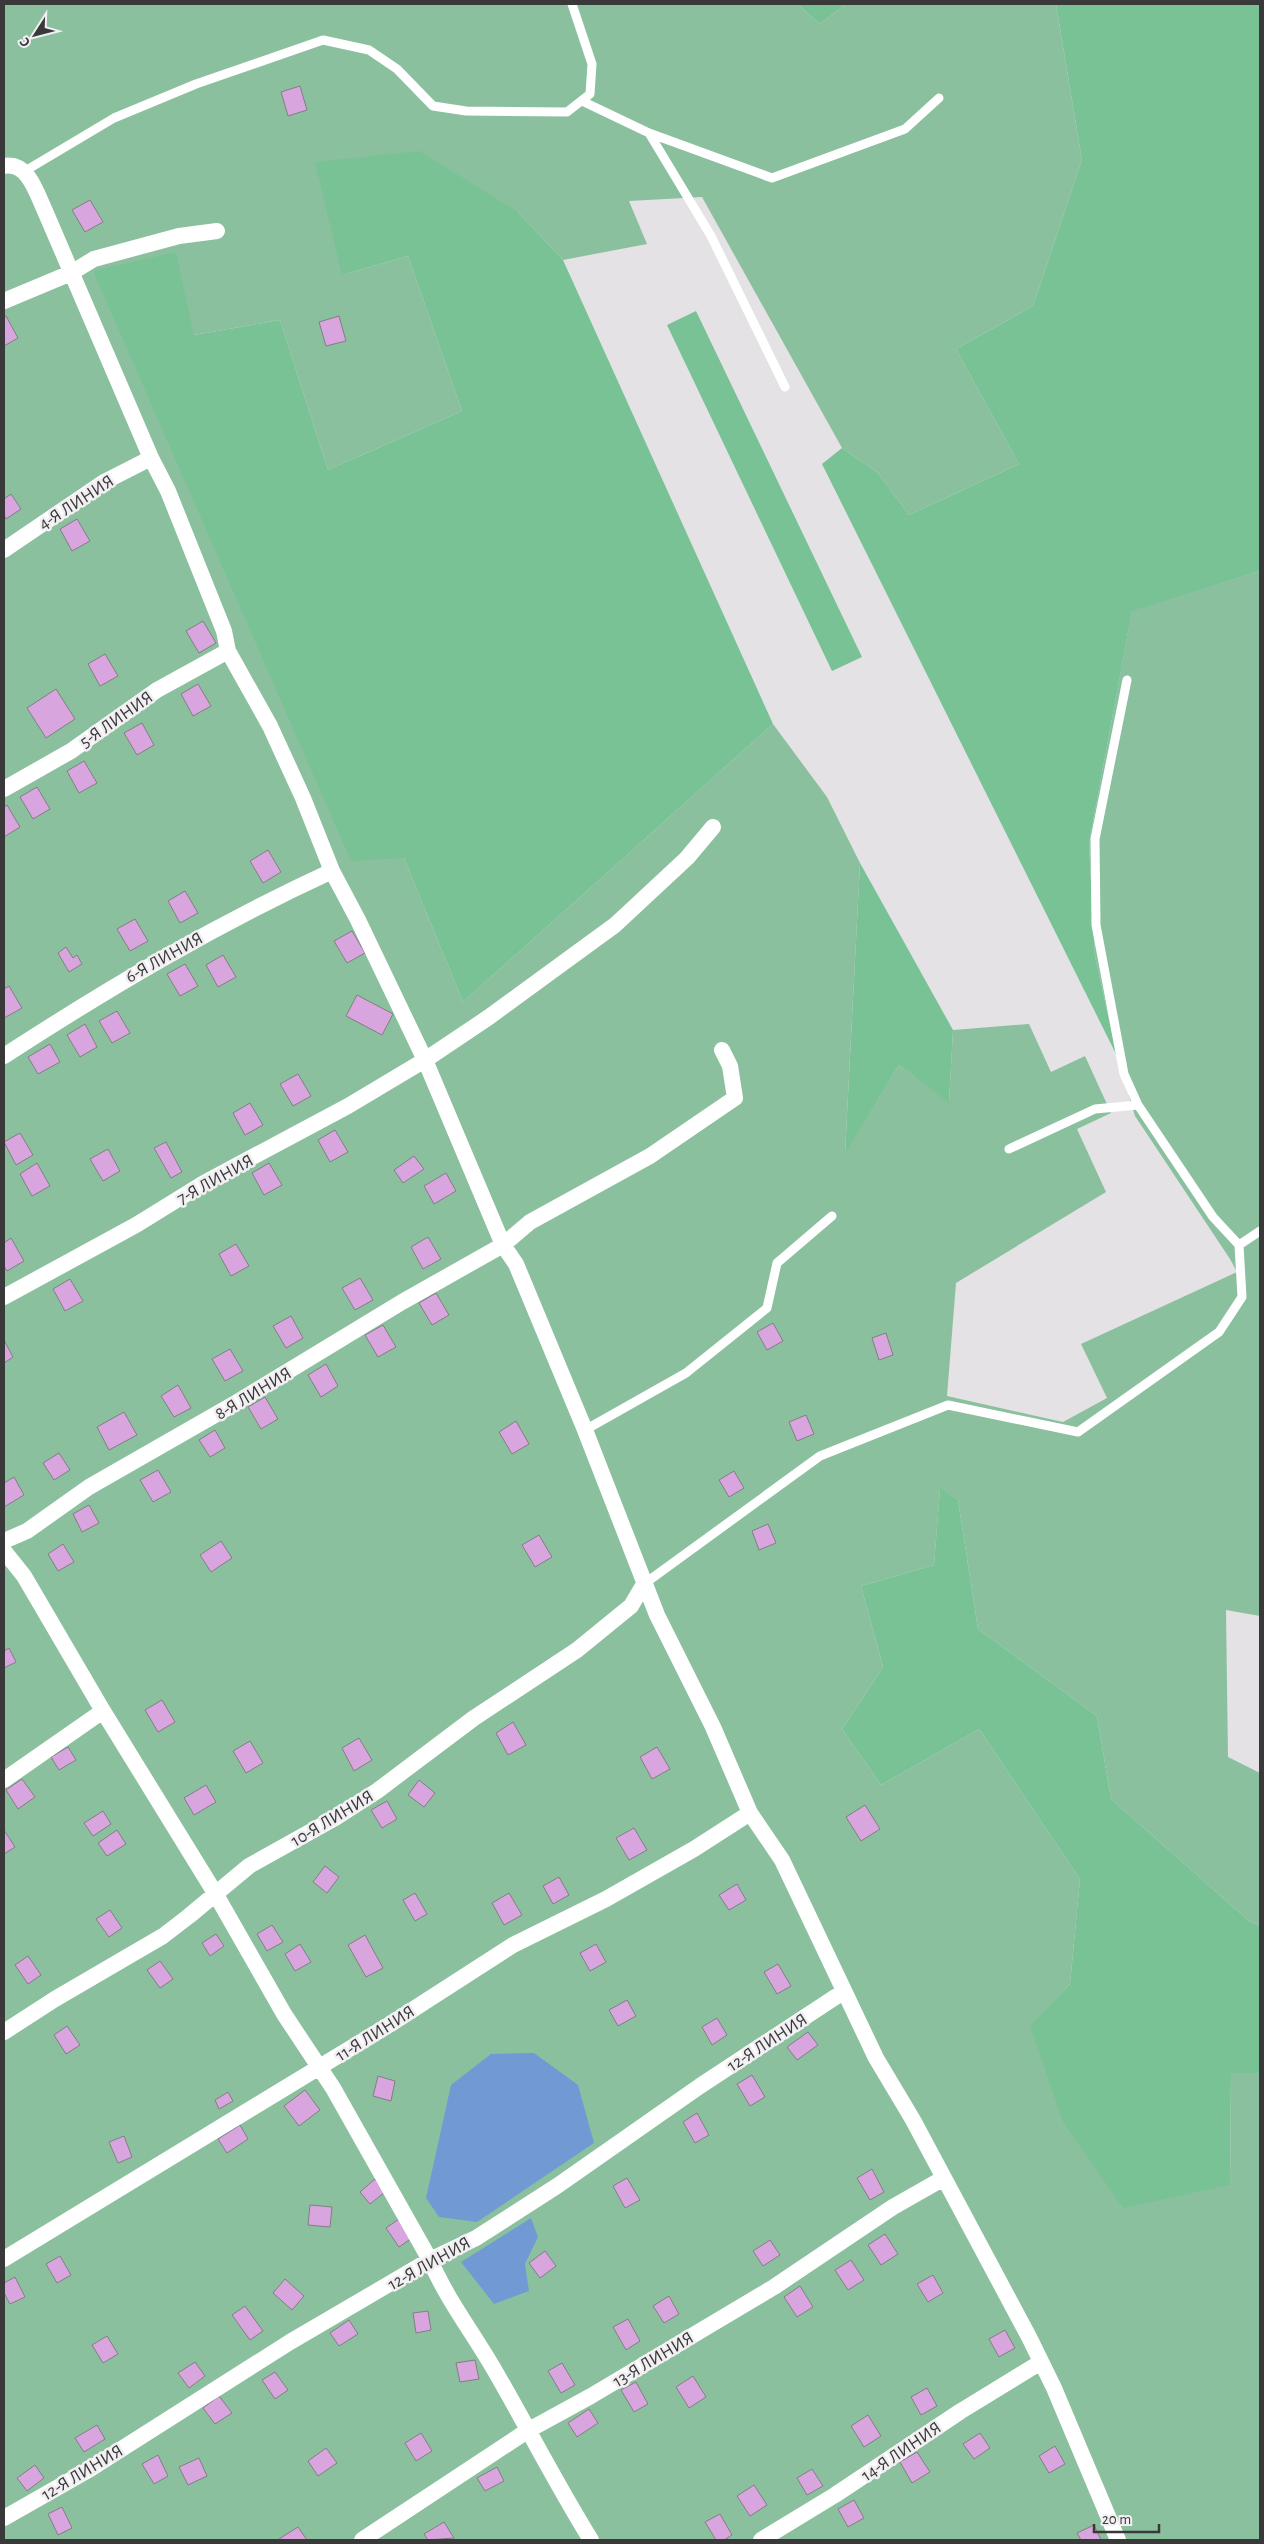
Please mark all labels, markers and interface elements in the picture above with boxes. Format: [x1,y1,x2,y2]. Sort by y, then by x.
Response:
north arrow [10,10,60,60]
text: С [17,35,33,49]
street label: 4-Я ЛИНИЯ [36,472,117,534]
street label: 5-Я ЛИНИЯ [77,688,156,751]
street label: 6-Я ЛИНИЯ [123,929,206,986]
street label: 7-Я ЛИНИЯ [174,1152,257,1208]
street label: 8-Я ЛИНИЯ [212,1364,295,1424]
street label: 10-Я ЛИНИЯ [288,1787,377,1850]
street label: 11-Я ЛИНИЯ [333,2003,418,2065]
street label: 12-Я ЛИНИЯ [724,2010,811,2075]
street label: 12-Я ЛИНИЯ [385,2234,474,2294]
street label: 13-Я ЛИНИЯ [610,2329,697,2391]
street label: 14-Я ЛИНИЯ [858,2419,945,2485]
street label: 12-Я ЛИНИЯ [39,2442,126,2504]
scale bar [1094,2502,1159,2534]
text: 20 m [1102,2512,1131,2527]

